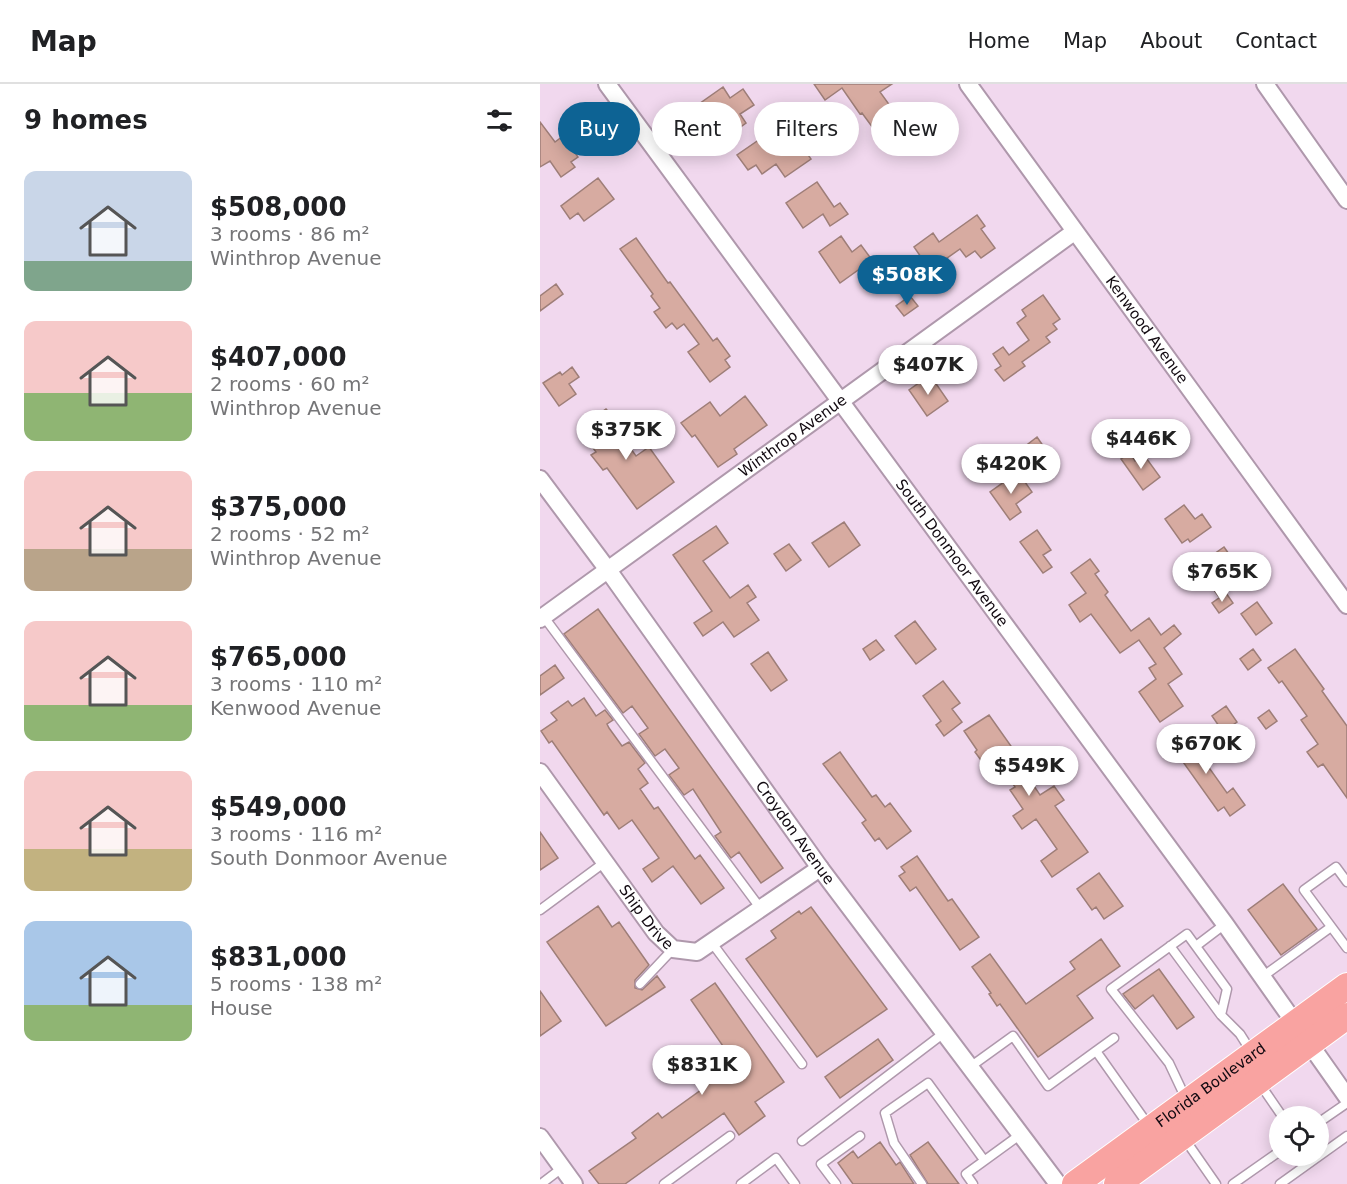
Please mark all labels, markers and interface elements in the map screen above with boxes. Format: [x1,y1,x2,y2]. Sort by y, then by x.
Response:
text: Map [30,25,97,58]
text: Home [968,29,1030,53]
text: Map [1063,29,1107,53]
text: About [1140,29,1202,53]
text: Contact [1235,29,1317,53]
chip: Buy [558,102,640,156]
chip: Rent [652,102,742,156]
chip: Filters [754,102,859,156]
chip: New [871,102,959,156]
icon: filters [483,104,516,137]
text: 9 homes [24,105,148,135]
text: $508,000 [210,192,347,222]
icon: home [72,195,144,267]
text: 3 rooms · 86 m² [210,222,370,246]
text: Winthrop Avenue [210,246,381,270]
pin: $508K [865,255,949,306]
text: $508K [871,262,943,286]
street label: Kenwood Avenue [1102,273,1192,387]
text: $407,000 [210,342,347,372]
icon: home [72,345,144,417]
pin: $407K [886,345,970,396]
text: $407K [892,352,964,376]
text: 2 rooms · 60 m² [210,372,370,396]
street label: Winthrop Avenue [735,391,850,481]
text: Winthrop Avenue [210,396,381,420]
pin: $375K [584,410,668,461]
text: $375K [590,417,662,441]
pin: $446K [1099,419,1183,470]
text: $446K [1105,426,1177,450]
pin: $420K [969,444,1053,495]
text: $420K [975,451,1047,475]
street label: South Donmoor Avenue [892,476,1012,630]
text: $375,000 [210,492,347,522]
icon: home [72,495,144,567]
text: 2 rooms · 52 m² [210,522,370,546]
text: Winthrop Avenue [210,546,381,570]
pin: $765K [1180,552,1264,603]
text: $765K [1186,559,1258,583]
text: $765,000 [210,642,347,672]
icon: home [72,645,144,717]
text: 3 rooms · 110 m² [210,672,382,696]
text: Kenwood Avenue [210,696,381,720]
pin: $670K [1164,724,1248,775]
text: $670K [1170,731,1242,755]
pin: $549K [987,746,1071,797]
text: $549K [993,753,1065,777]
street label: Croydon Avenue [752,777,838,888]
text: $549,000 [210,792,347,822]
icon: home [72,795,144,867]
text: 3 rooms · 116 m² [210,822,382,846]
text: South Donmoor Avenue [210,846,448,870]
street label: Ship Drive [615,881,677,953]
text: $831,000 [210,942,347,972]
icon: home [72,945,144,1017]
text: 5 rooms · 138 m² [210,972,382,996]
text: House [210,996,273,1020]
street label: Florida Boulevard [1152,1039,1269,1131]
pin: $831K [660,1045,744,1096]
text: $831K [666,1052,738,1076]
map controls [1269,1106,1329,1166]
button: locate [1269,1106,1329,1166]

